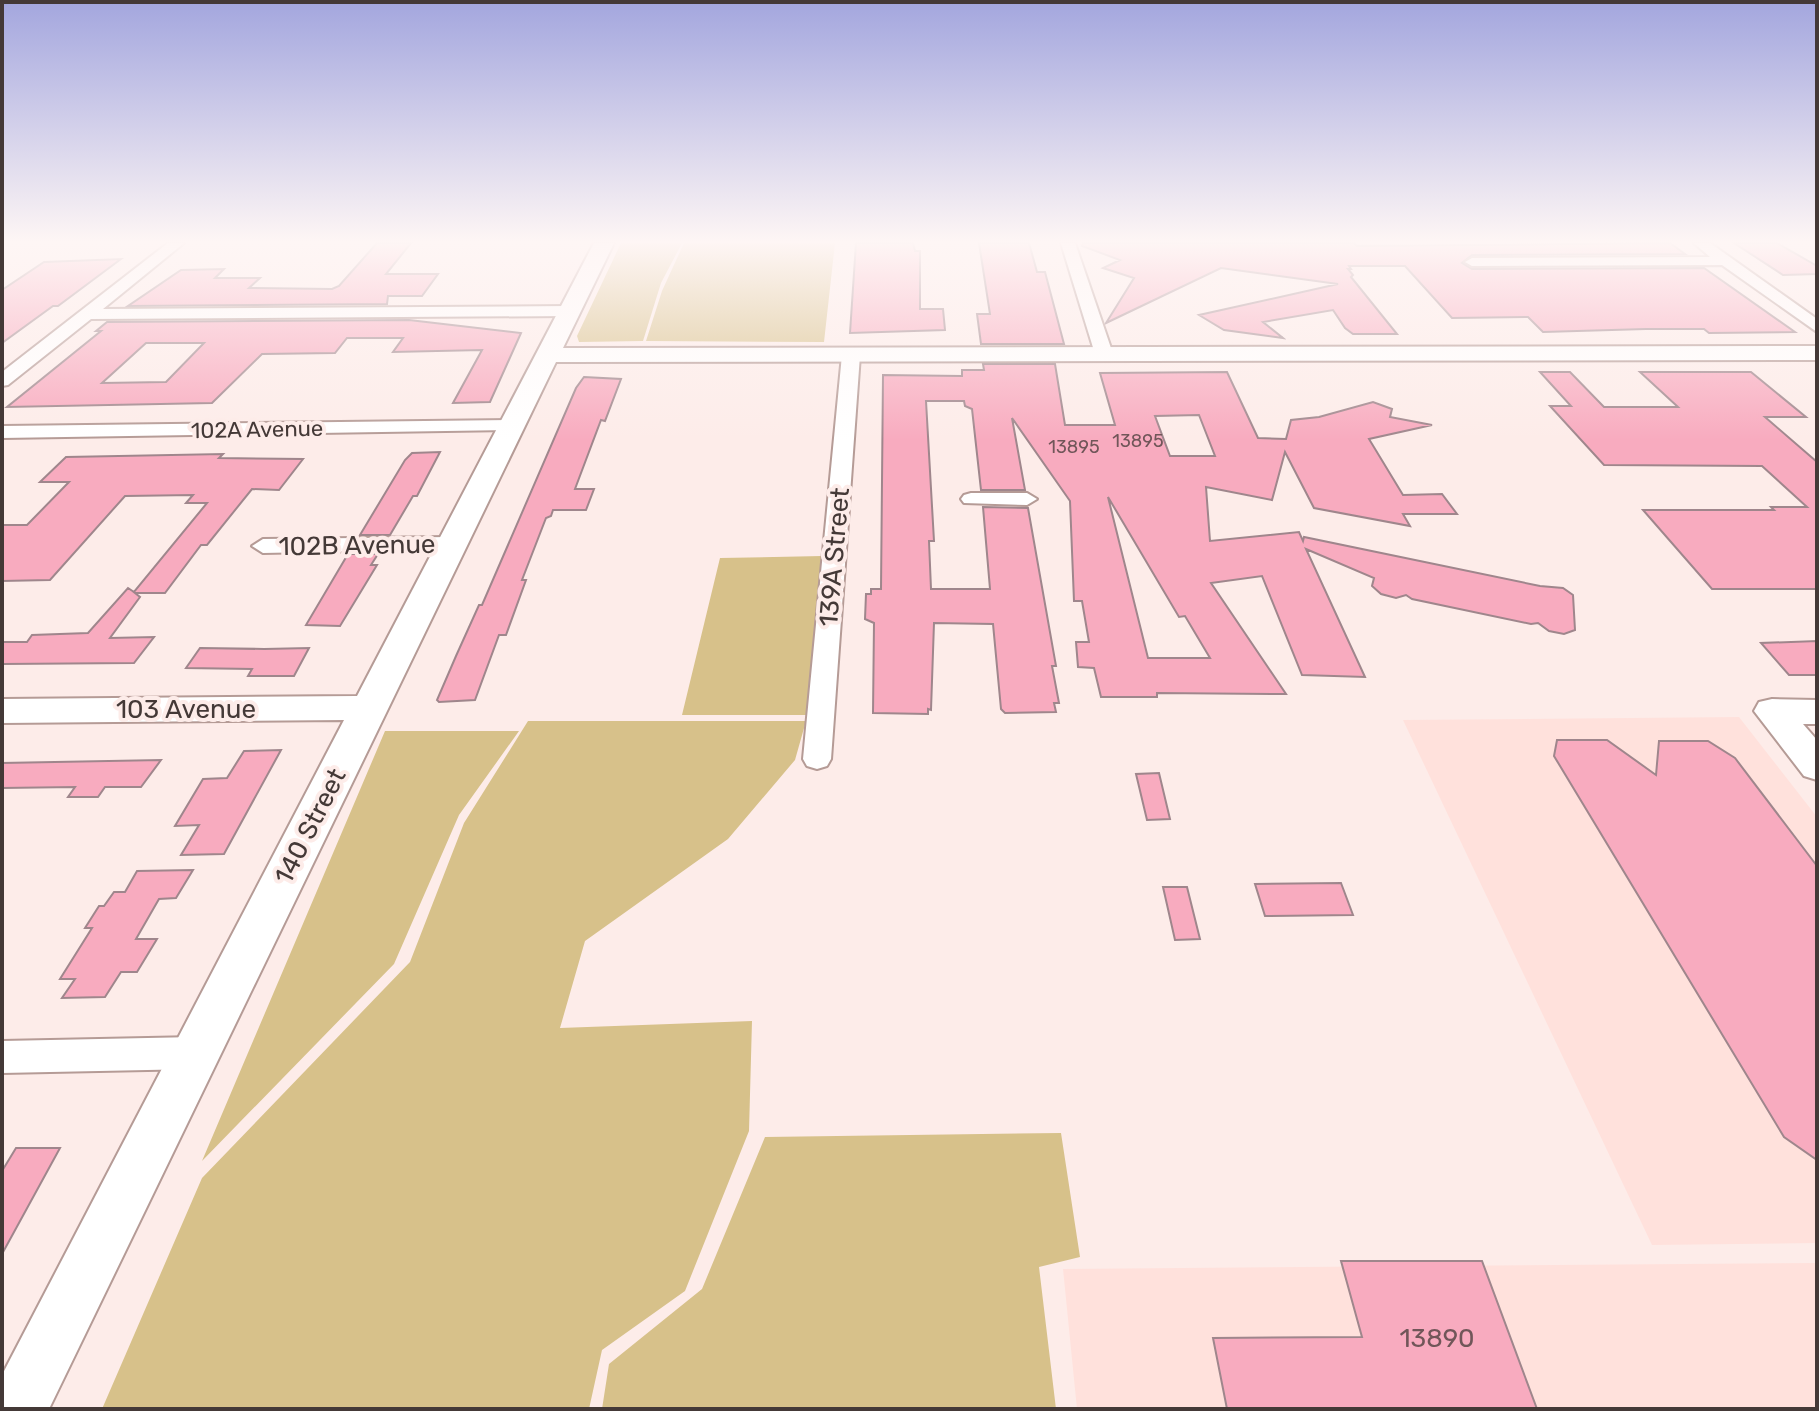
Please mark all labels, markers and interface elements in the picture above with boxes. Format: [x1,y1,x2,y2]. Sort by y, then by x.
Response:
street label: 102A Avenue [191,415,323,444]
house number: 13895 [1112,430,1164,452]
house number: 13895 [1048,436,1100,458]
street label: 139A Street [813,486,856,628]
street label: 102B Avenue [278,529,436,562]
street label: 103 Avenue [116,694,256,725]
street label: 140 Street [268,763,353,889]
house number: 13890 [1399,1323,1475,1354]

